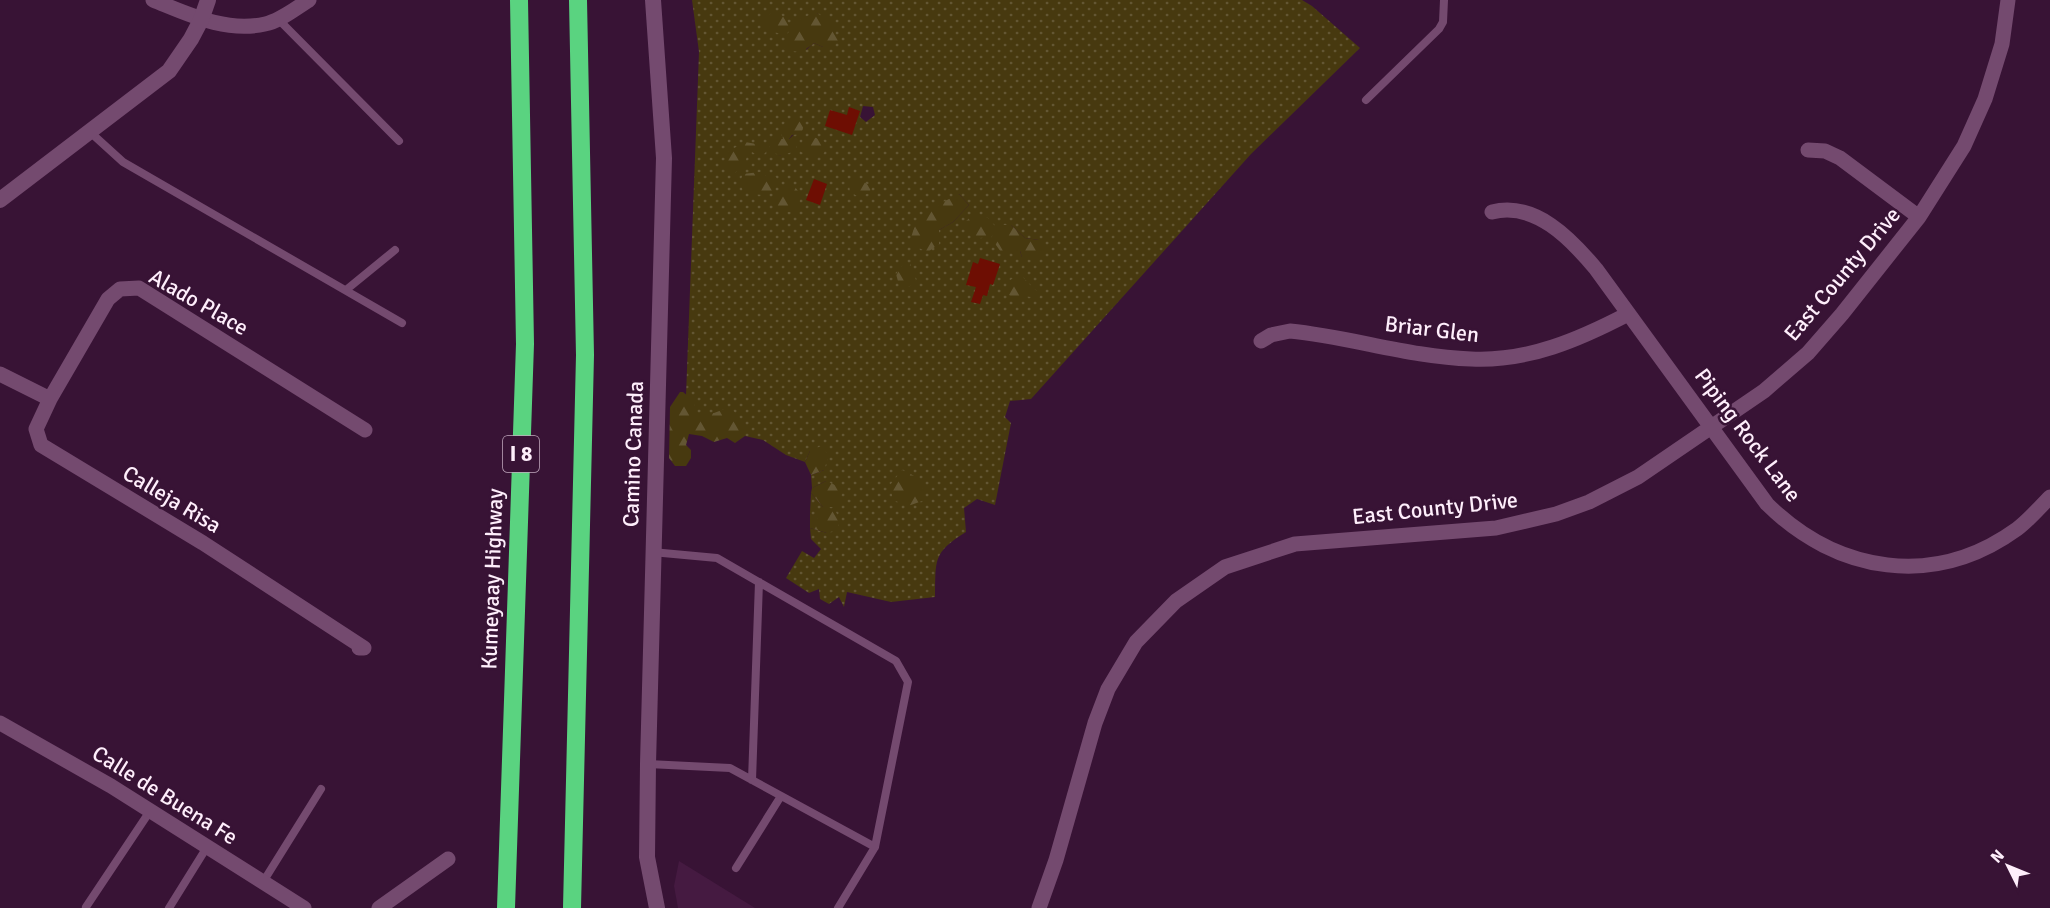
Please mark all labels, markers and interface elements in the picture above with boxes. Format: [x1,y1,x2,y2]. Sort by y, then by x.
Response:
street label: East County Drive [1778,202,1906,346]
street label: Alado Place [145,263,253,341]
street label: Briar Glen [1383,310,1481,348]
street label: Piping Rock Lane [1689,363,1807,507]
street label: Camino Canada [617,380,649,528]
road number: I 8 [503,436,539,472]
street label: Calleja Risa [118,459,226,539]
street label: East County Drive [1351,486,1519,530]
street label: Kumeyaay Highway [475,487,509,670]
street label: Calle de Buena Fe [87,739,243,851]
north arrow [1978,836,2038,896]
text: N [1987,846,2009,867]

